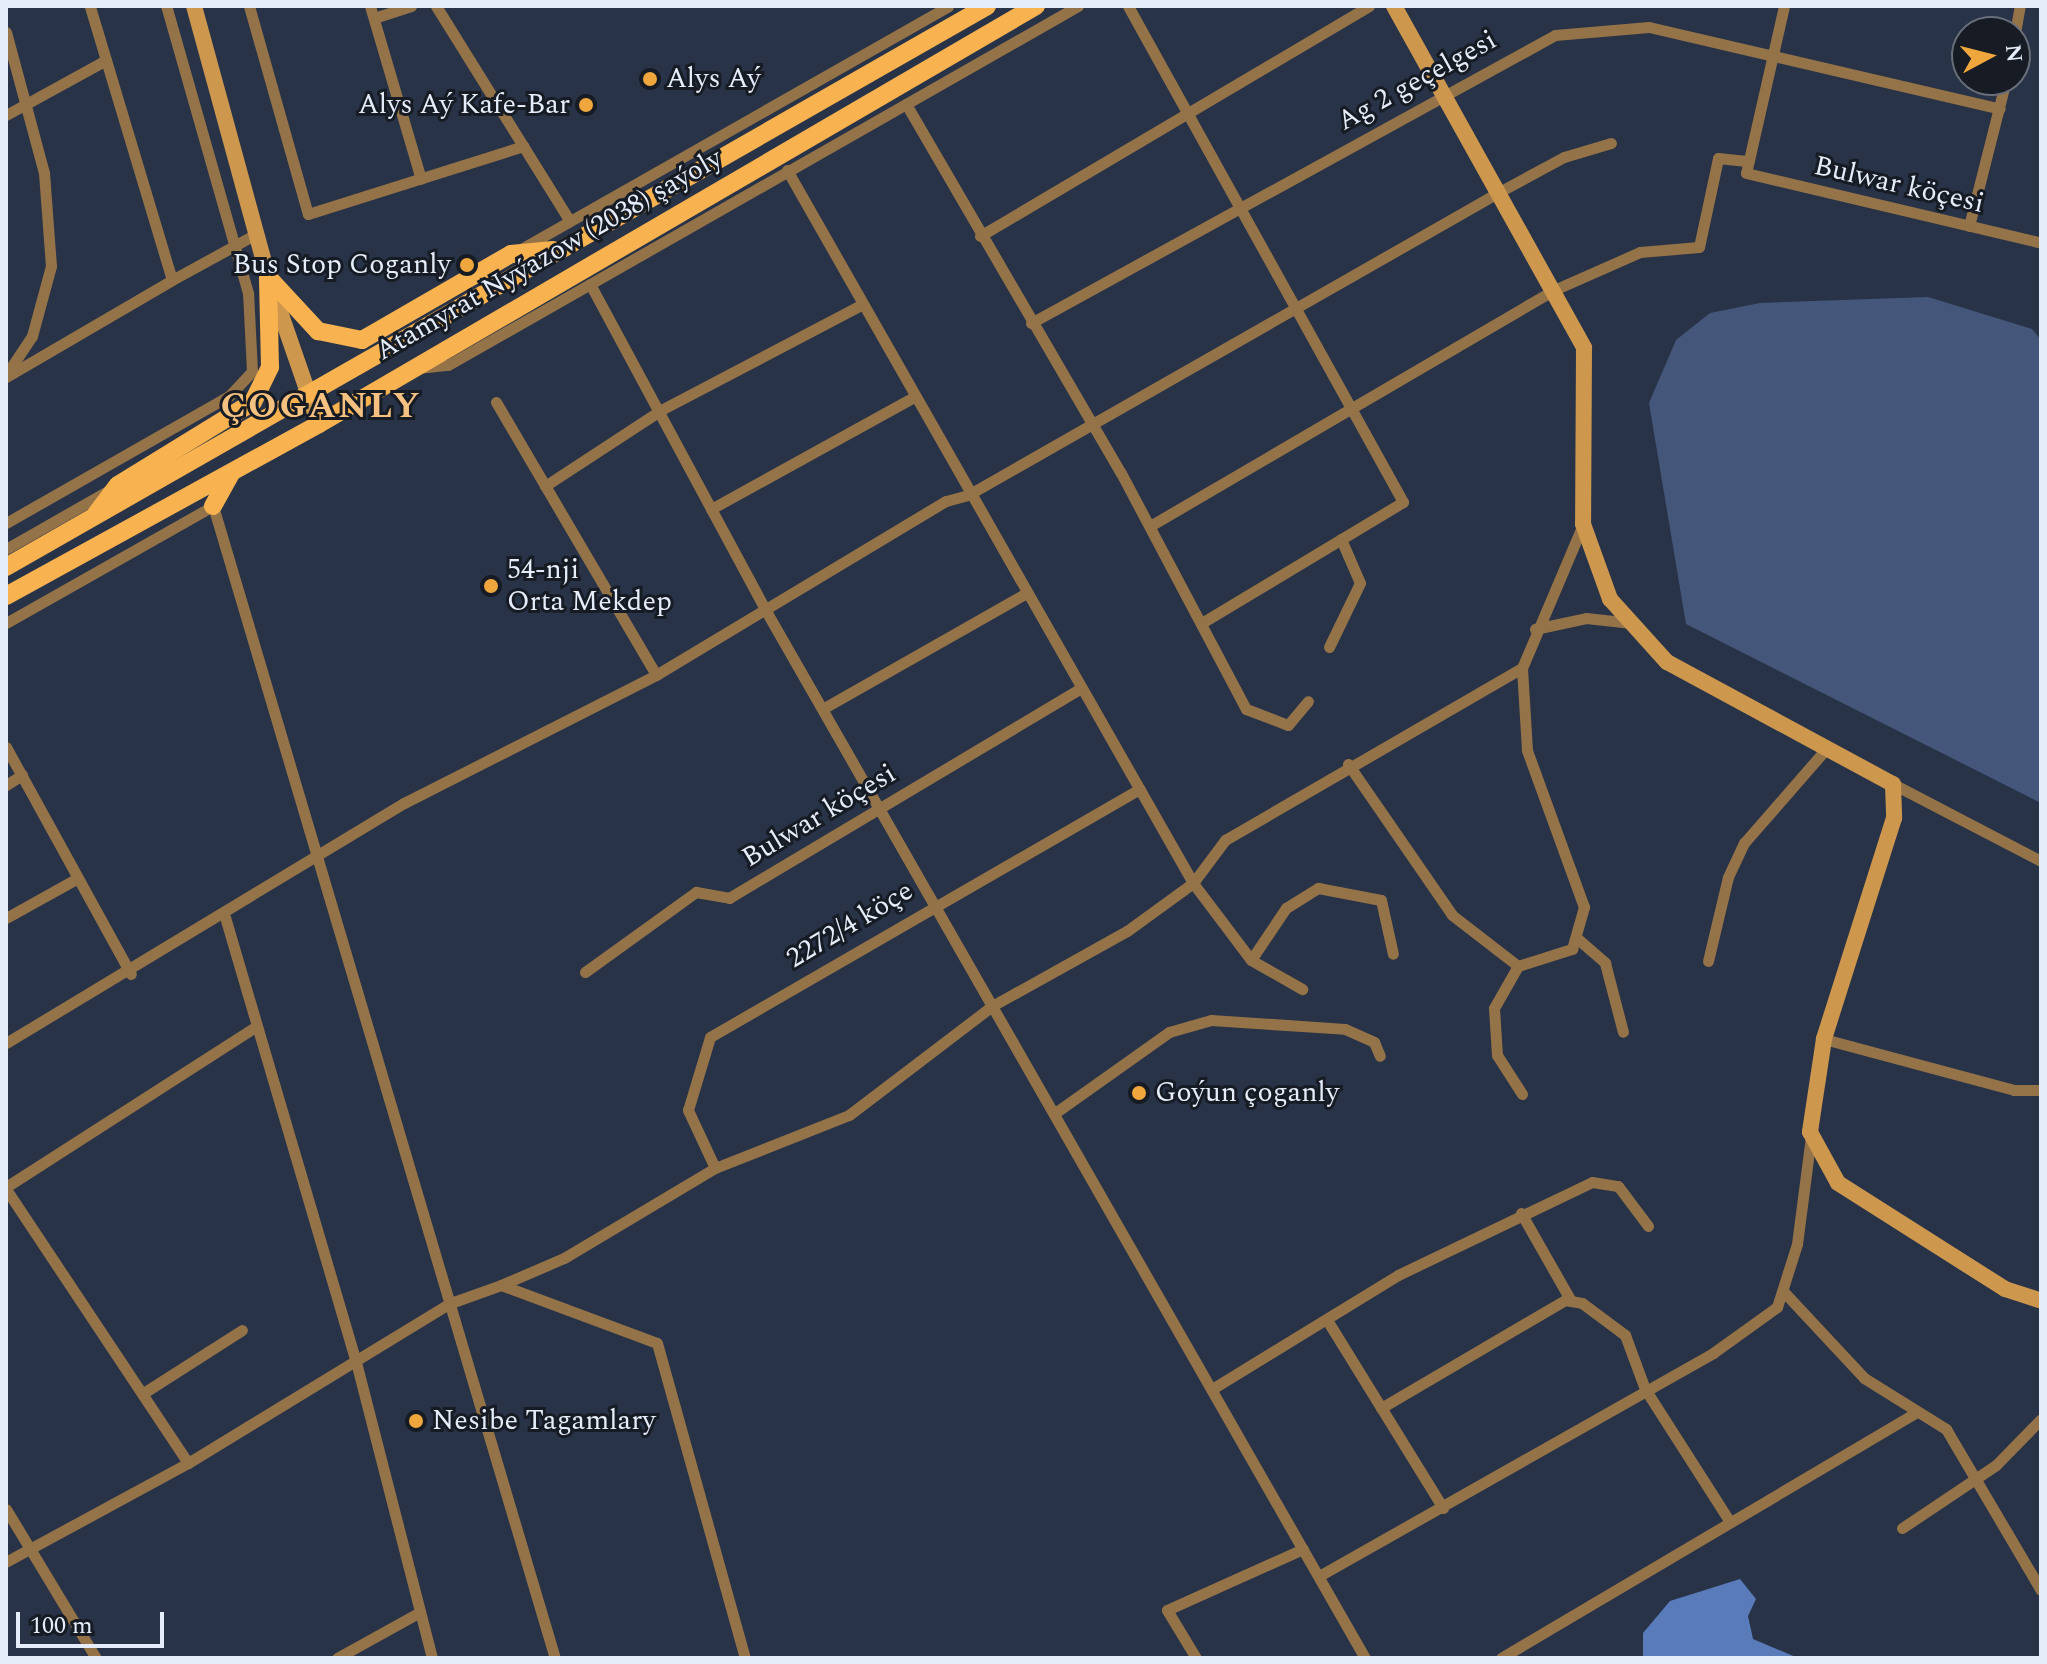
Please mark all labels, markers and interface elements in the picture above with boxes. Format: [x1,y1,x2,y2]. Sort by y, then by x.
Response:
north arrow [1951,16,2031,96]
street label: Ag 2 geçelgesi [1331,23,1503,139]
text: N [1996,42,2031,64]
place label: Alys Aý [666,62,761,96]
marker: Alys Aý [641,70,659,88]
place label: Alys Aý Kafe-Bar [358,88,570,122]
marker: Alys Aý Kafe-Bar [577,96,595,114]
street label: Atamyrat Nyýazow (2038) şaýoly [370,142,728,368]
street label: Bulwar köçesi [1811,149,1987,221]
place label: Bus Stop Coganly [233,248,451,282]
marker: Bus Stop Coganly [458,256,476,274]
district label: ÇOGANLY [220,385,422,429]
place label: 54-nji Orta Mekdep [507,553,672,619]
marker: 54-nji Orta Mekdep [482,577,500,595]
street label: Bulwar köçesi [736,757,902,875]
street label: 2272/4 köçe [781,874,919,976]
place label: Goýun çoganly [1155,1076,1339,1110]
marker: Goýun çoganly [1130,1084,1148,1102]
place label: Nesibe Tagamlary [432,1404,656,1438]
marker: Nesibe Tagamlary [407,1412,425,1430]
scale bar [20,1596,168,1646]
text: 100 m [30,1608,93,1644]

